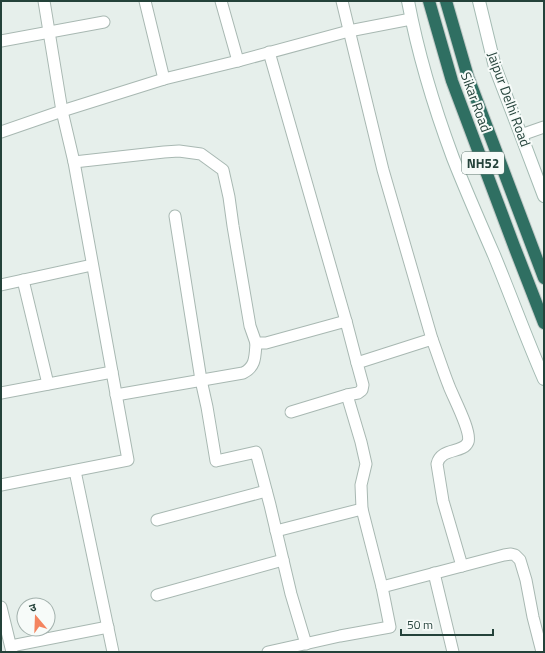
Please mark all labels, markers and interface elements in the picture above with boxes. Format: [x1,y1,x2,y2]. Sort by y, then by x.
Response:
street label: Jaipur Delhi Road [482,48,536,149]
street label: Sikar Road [456,69,497,135]
road number: NH52 [462,152,504,174]
north arrow [16,597,56,637]
text: उ [27,599,39,616]
scale bar [401,611,493,637]
text: 50 m [407,615,433,634]

